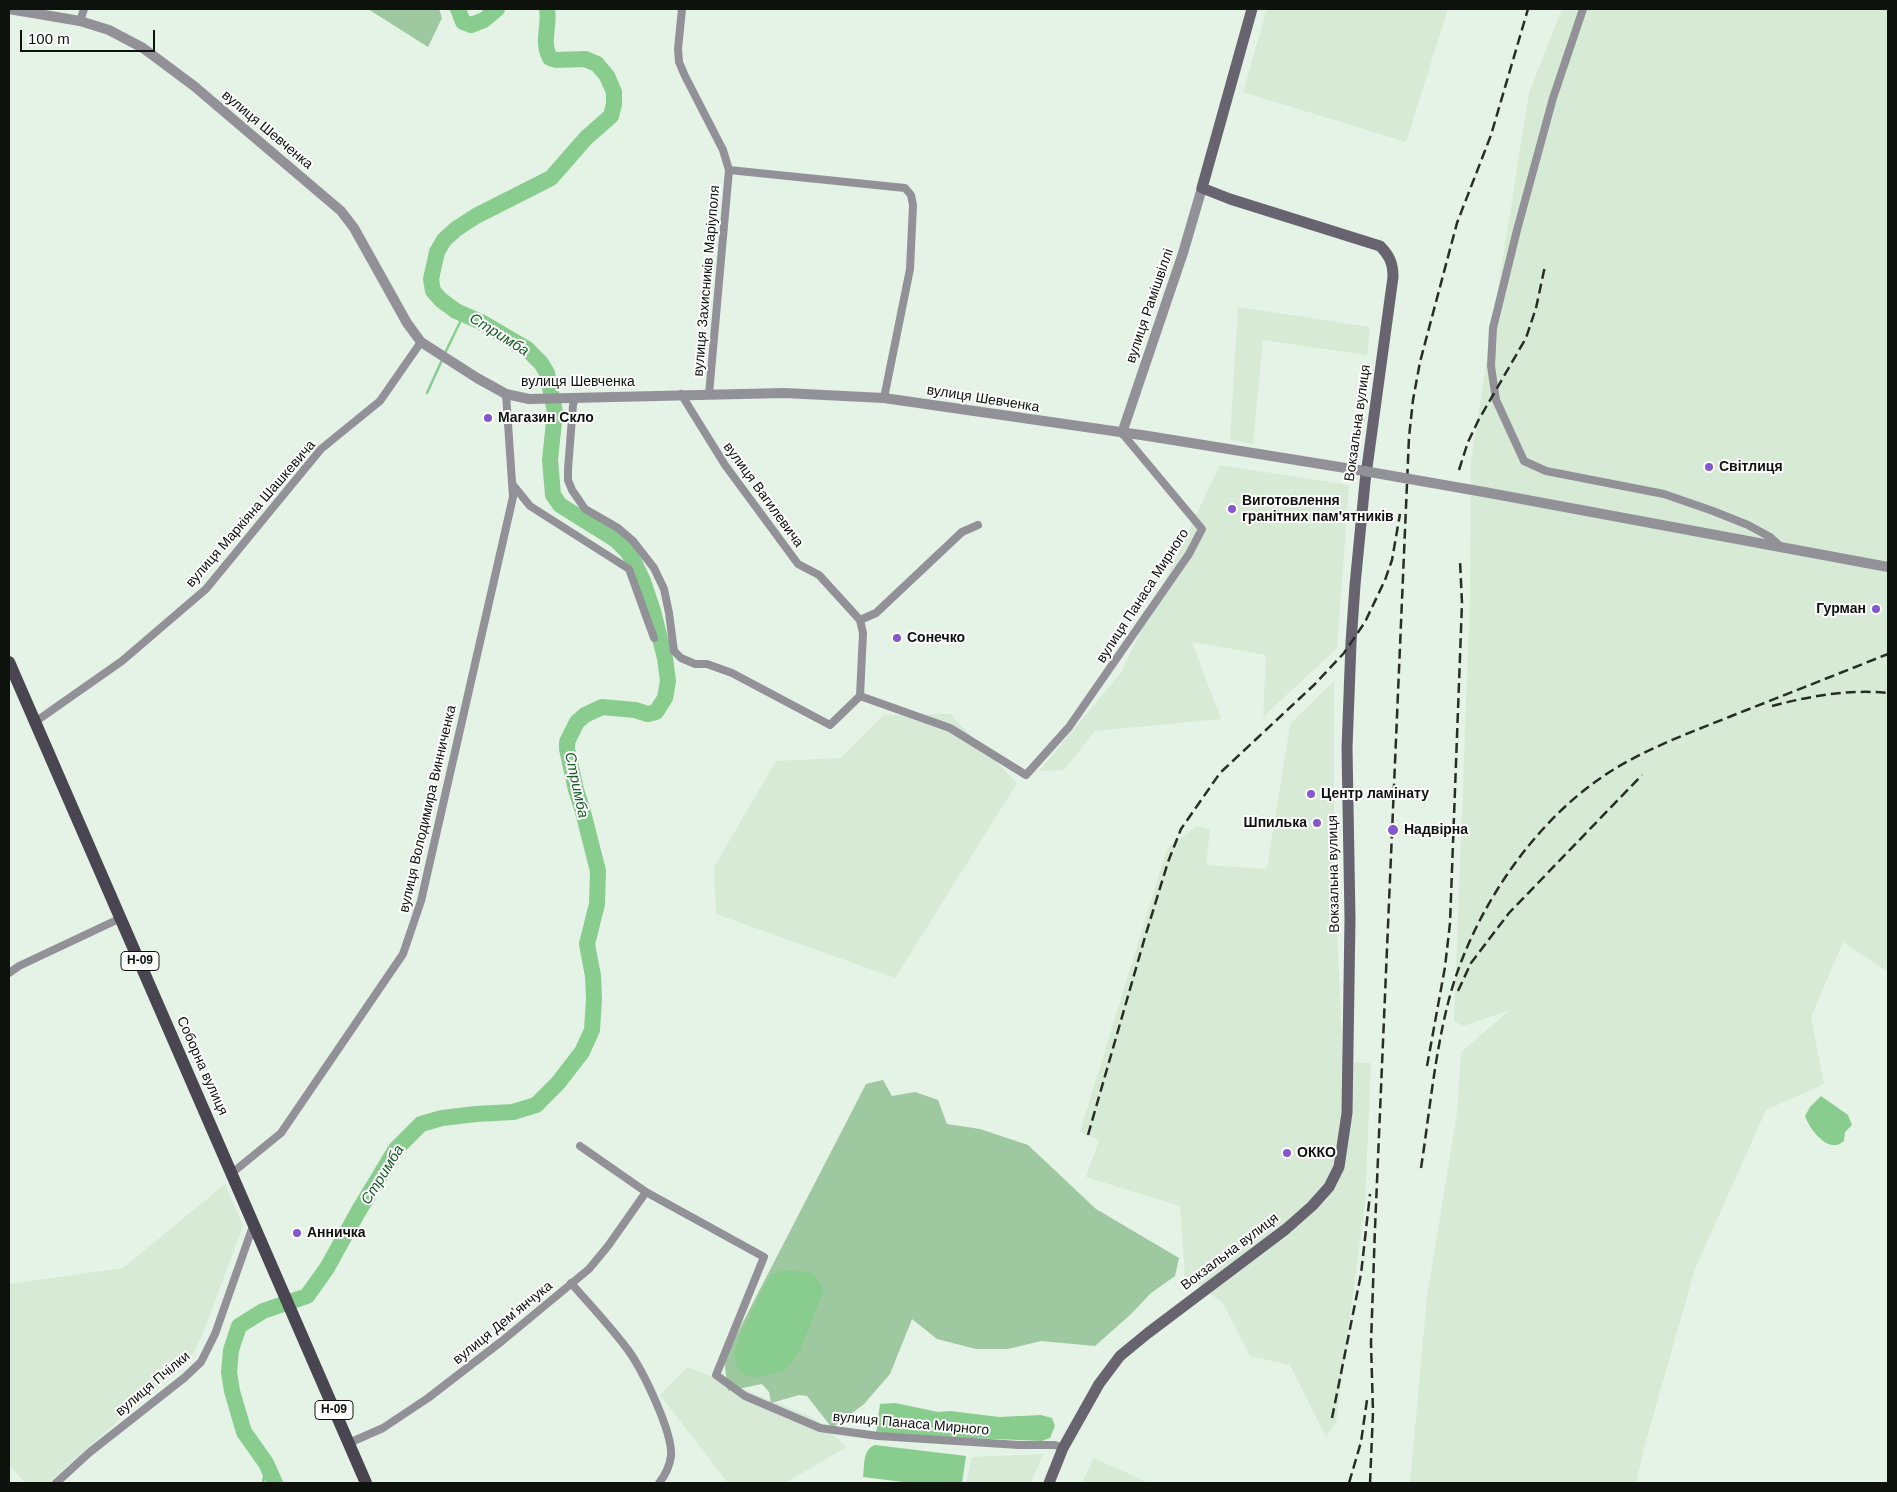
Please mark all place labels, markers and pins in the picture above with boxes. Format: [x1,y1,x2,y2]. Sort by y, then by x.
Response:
place label: Магазин Скло [498,410,594,426]
marker: Магазин Скло [482,412,494,424]
place label: Світлиця [1719,459,1783,475]
marker: Світлиця [1703,461,1715,473]
place label: Виготовлення гранітних пам'ятників [1242,493,1394,526]
marker: Виготовлення гранітних пам'ятників [1226,503,1238,515]
place label: Гурман [1816,601,1866,617]
marker: Гурман [1870,603,1882,615]
place label: Сонечко [907,630,965,646]
marker: Сонечко [891,632,903,644]
place label: Центр ламінату [1321,786,1429,802]
marker: Центр ламінату [1305,788,1317,800]
place label: Шпилька [1244,815,1307,831]
marker: Шпилька [1311,817,1323,829]
place label: Надвірна [1404,822,1468,838]
marker: Надвірна [1386,823,1400,837]
place label: ОККО [1297,1145,1336,1161]
marker: ОККО [1281,1147,1293,1159]
place label: Анничка [307,1225,366,1241]
marker: Анничка [291,1227,303,1239]

